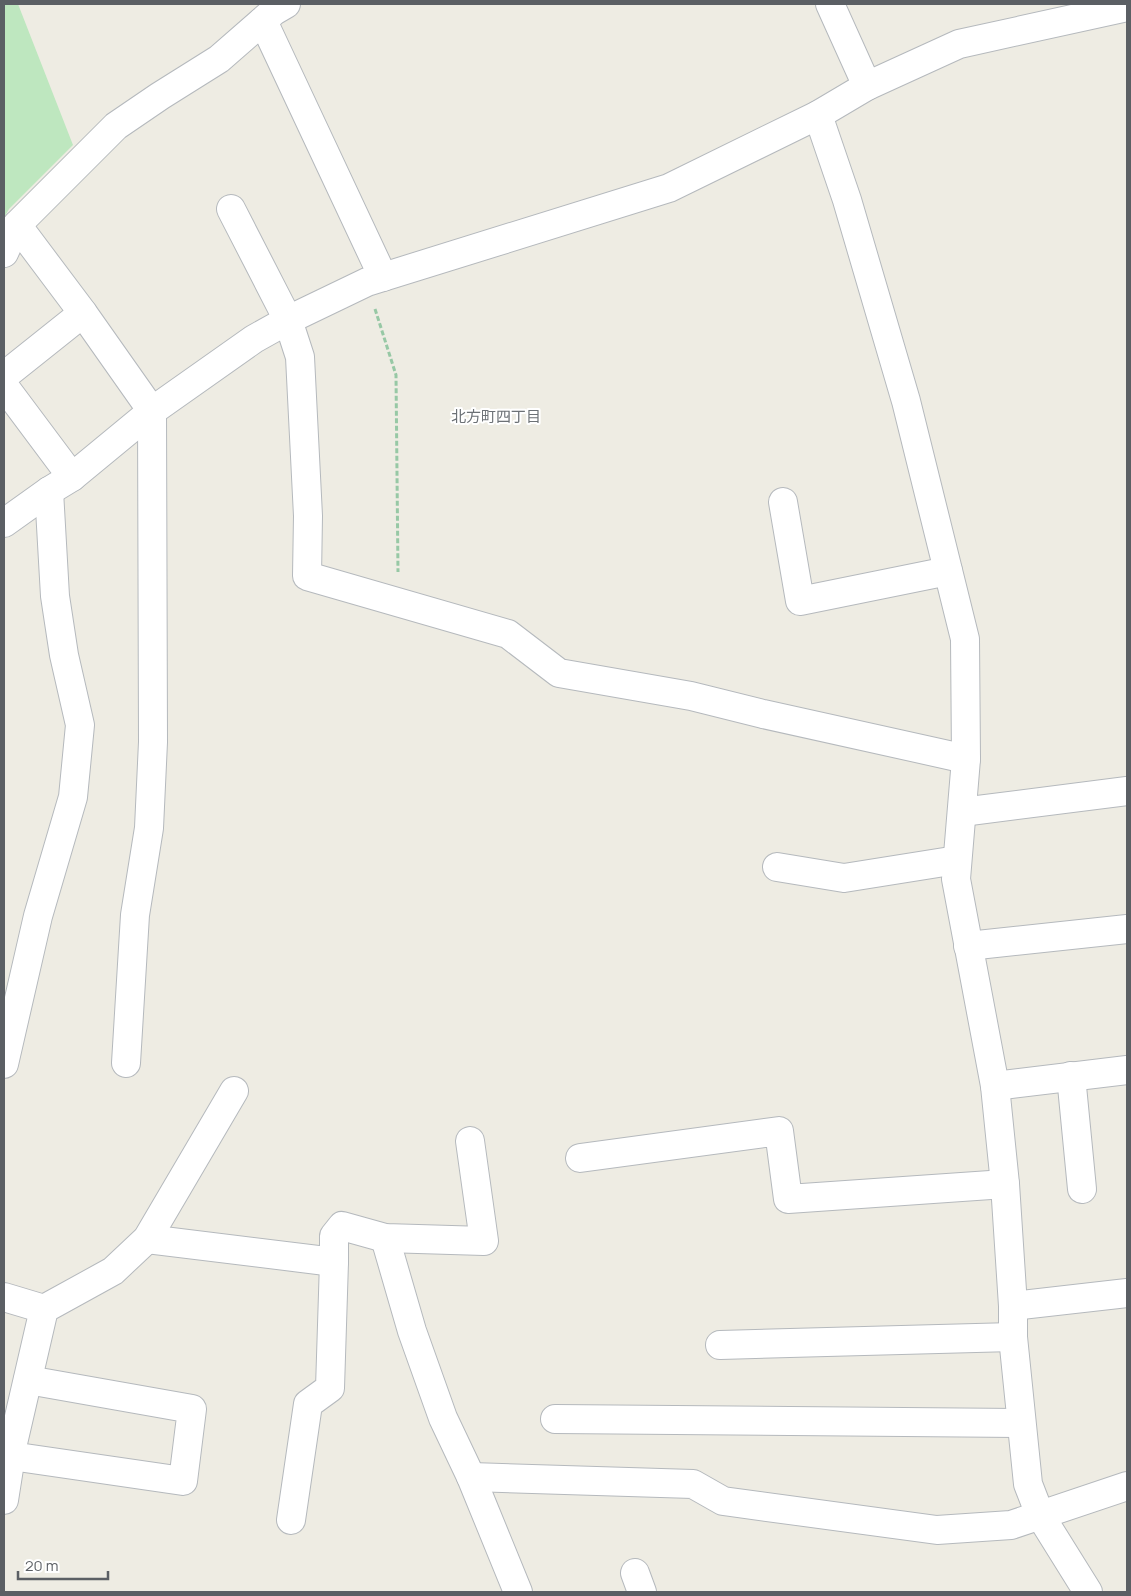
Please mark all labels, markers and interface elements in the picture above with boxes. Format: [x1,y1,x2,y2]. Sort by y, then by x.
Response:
district label: 北方町四丁目 [451,406,541,427]
scale bar [18,1548,108,1580]
text: 20 m [25,1555,58,1576]

